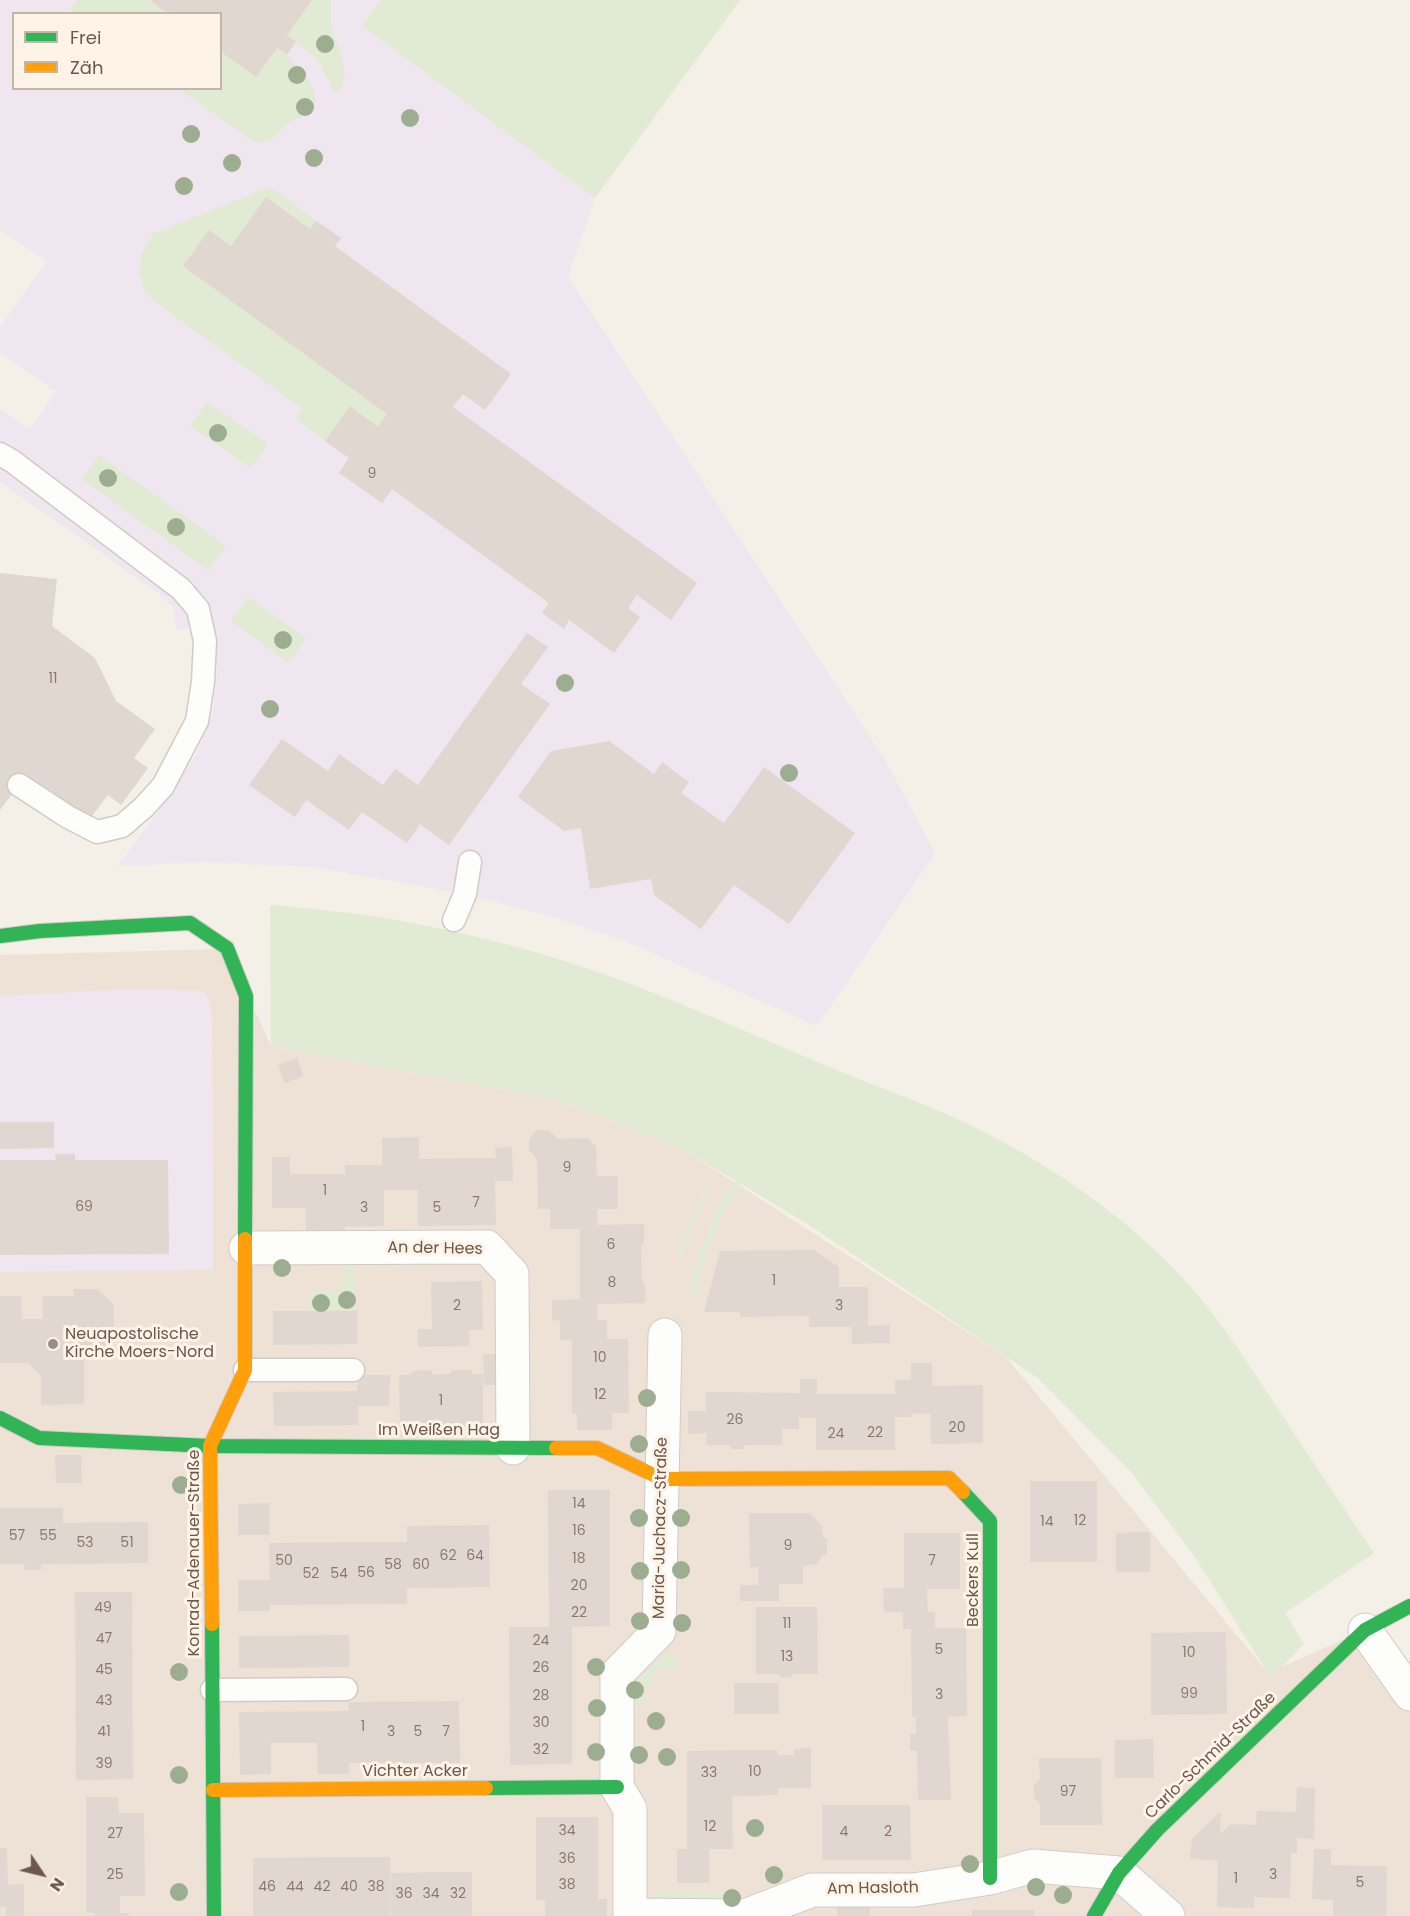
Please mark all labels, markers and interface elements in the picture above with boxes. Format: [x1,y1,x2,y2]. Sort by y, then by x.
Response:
legend [12,12,222,90]
text: Frei [70,25,101,50]
text: Zäh [70,55,103,80]
house number: 9 [368,466,376,482]
house number: 11 [49,671,57,687]
house number: 9 [563,1160,571,1176]
house number: 1 [323,1183,327,1199]
house number: 7 [472,1195,480,1211]
house number: 69 [75,1199,93,1215]
house number: 3 [360,1200,368,1216]
house number: 5 [433,1200,441,1216]
house number: 6 [607,1237,615,1253]
street label: An der Hees [387,1239,483,1259]
house number: 1 [772,1273,776,1289]
house number: 8 [608,1275,616,1291]
house number: 2 [453,1298,461,1314]
house number: 3 [835,1298,843,1314]
place label: Neuapostolische Kirche Moers-Nord [65,1325,214,1363]
marker: Neuapostolische Kirche Moers-Nord [46,1337,60,1351]
house number: 10 [593,1350,607,1366]
house number: 12 [594,1387,606,1403]
house number: 1 [439,1393,443,1409]
house number: 26 [727,1412,743,1428]
house number: 20 [949,1420,965,1436]
street label: Im Weißen Hag [378,1421,500,1441]
house number: 22 [867,1425,883,1441]
house number: 24 [828,1426,844,1442]
street label: Maria-Juchacz-Straße [650,1437,672,1619]
street label: Konrad-Adenauer-Straße [185,1450,205,1656]
house number: 14 [572,1496,586,1512]
house number: 12 [1074,1513,1086,1529]
house number: 14 [1040,1514,1054,1530]
house number: 16 [572,1523,586,1539]
house number: 57 [9,1528,25,1544]
house number: 55 [39,1528,57,1544]
street label: Beckers Kull [964,1533,984,1627]
house number: 53 [76,1535,94,1551]
house number: 51 [120,1535,134,1551]
house number: 9 [784,1538,792,1554]
house number: 62 [440,1548,456,1564]
house number: 64 [466,1548,484,1564]
house number: 18 [572,1551,586,1567]
house number: 50 [275,1553,293,1569]
house number: 7 [928,1553,936,1569]
house number: 58 [384,1557,402,1573]
house number: 60 [412,1557,430,1573]
house number: 56 [357,1565,375,1581]
house number: 52 [303,1566,319,1582]
house number: 54 [330,1566,348,1582]
house number: 20 [571,1578,587,1594]
house number: 49 [94,1600,112,1616]
house number: 22 [571,1605,587,1621]
house number: 11 [783,1616,791,1632]
house number: 47 [96,1631,112,1647]
house number: 24 [533,1633,549,1649]
house number: 5 [935,1642,943,1658]
house number: 10 [1182,1645,1196,1661]
house number: 13 [781,1649,793,1665]
house number: 26 [533,1660,549,1676]
house number: 45 [95,1662,113,1678]
house number: 99 [1180,1686,1198,1702]
house number: 3 [935,1687,943,1703]
house number: 28 [533,1688,549,1704]
street label: Carlo-Schmid-Straße [1142,1689,1280,1823]
house number: 43 [95,1693,113,1709]
house number: 30 [532,1715,550,1731]
house number: 1 [361,1719,365,1735]
house number: 41 [97,1724,111,1740]
house number: 3 [387,1724,395,1740]
house number: 5 [414,1724,422,1740]
house number: 7 [442,1724,450,1740]
house number: 32 [533,1742,549,1758]
house number: 39 [95,1756,113,1772]
street label: Vichter Acker [362,1762,468,1782]
house number: 10 [748,1764,762,1780]
house number: 33 [701,1765,717,1781]
house number: 97 [1060,1784,1076,1800]
house number: 12 [704,1819,716,1835]
house number: 34 [558,1823,576,1839]
house number: 4 [840,1824,848,1840]
house number: 2 [884,1824,892,1840]
house number: 27 [107,1826,123,1842]
north arrow [12,1844,72,1904]
house number: 36 [558,1851,576,1867]
house number: 25 [107,1867,123,1883]
house number: 3 [1269,1867,1277,1883]
house number: 1 [1234,1871,1238,1887]
text: N [44,1873,70,1896]
house number: 5 [1356,1875,1364,1891]
house number: 38 [558,1877,576,1893]
house number: 46 [258,1879,276,1895]
house number: 44 [286,1879,304,1895]
house number: 42 [314,1879,330,1895]
house number: 40 [340,1879,358,1895]
house number: 38 [367,1879,385,1895]
street label: Am Hasloth [827,1879,919,1899]
house number: 36 [395,1886,413,1902]
house number: 34 [422,1886,440,1902]
house number: 32 [450,1886,466,1902]

